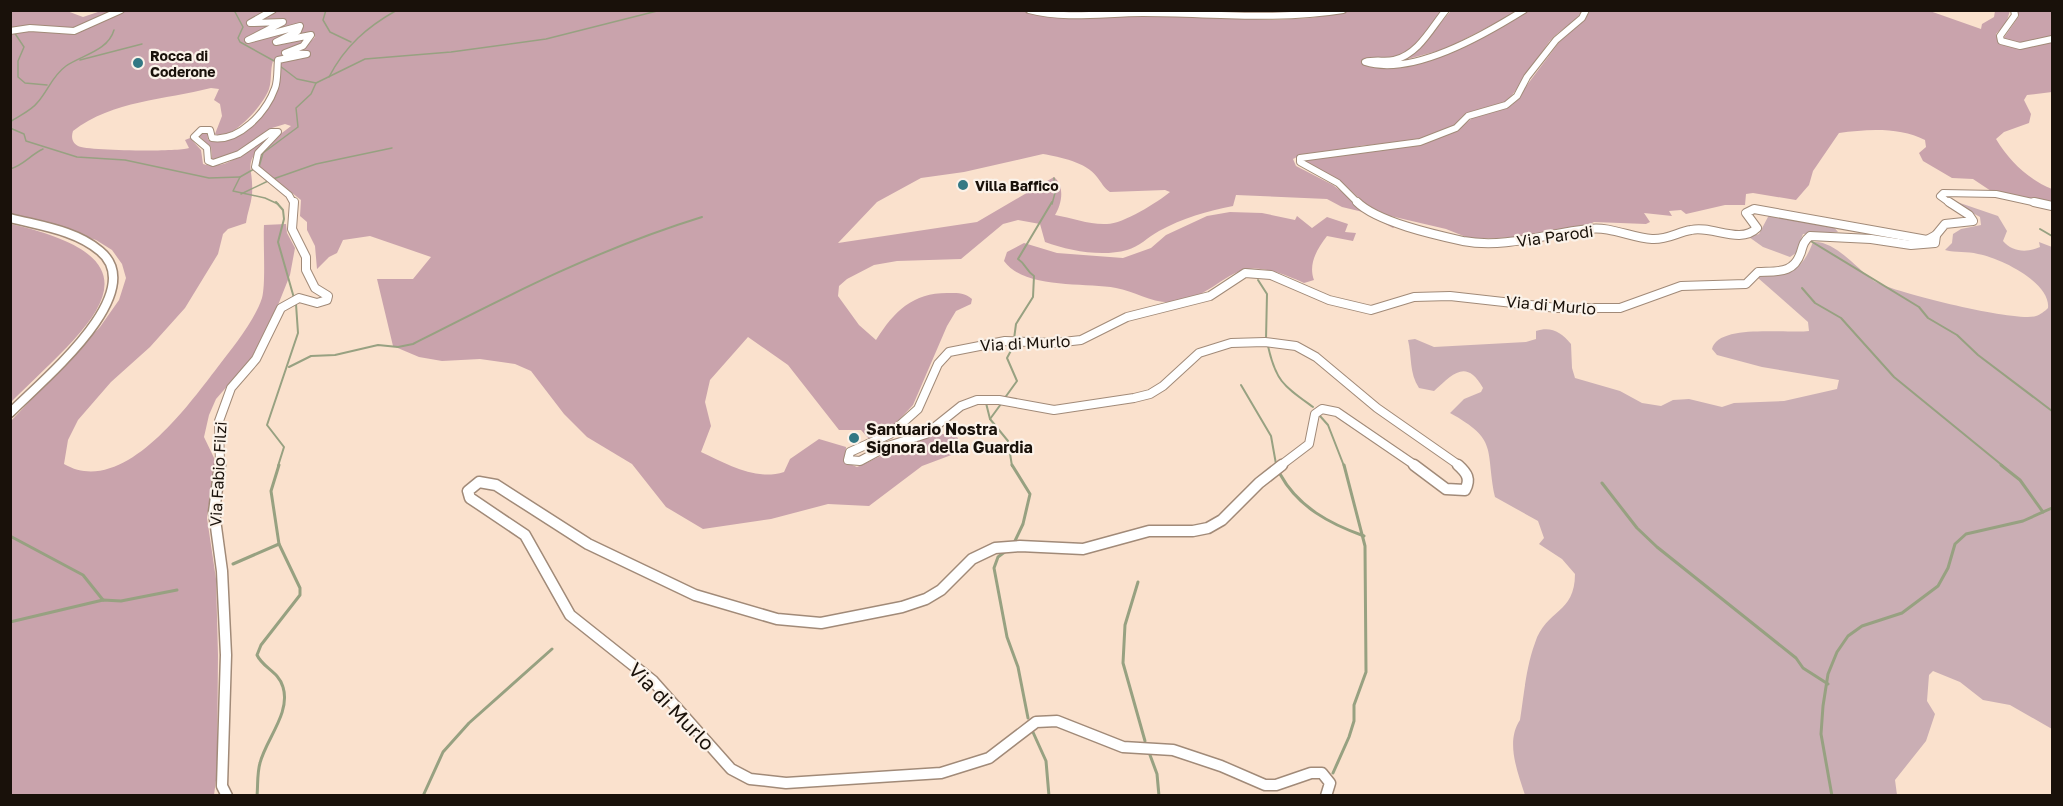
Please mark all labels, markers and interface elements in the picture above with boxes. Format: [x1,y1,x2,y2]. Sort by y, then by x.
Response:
place label: Rocca di Coderone [150,47,216,80]
marker: Rocca di Coderone [131,56,145,70]
place label: Villa Baffico [975,177,1059,194]
marker: Villa Baffico [956,178,970,192]
street label: Via Parodi [1515,221,1595,251]
street label: Via di Murlo [1505,291,1597,319]
street label: Via di Murlo [979,331,1071,355]
place label: Santuario Nostra Signora della Guardia [866,419,1033,457]
street label: Via Fabio Filzi [205,421,231,527]
marker: Santuario Nostra Signora della Guardia [847,431,861,445]
street label: Via di Murlo [624,657,720,755]

